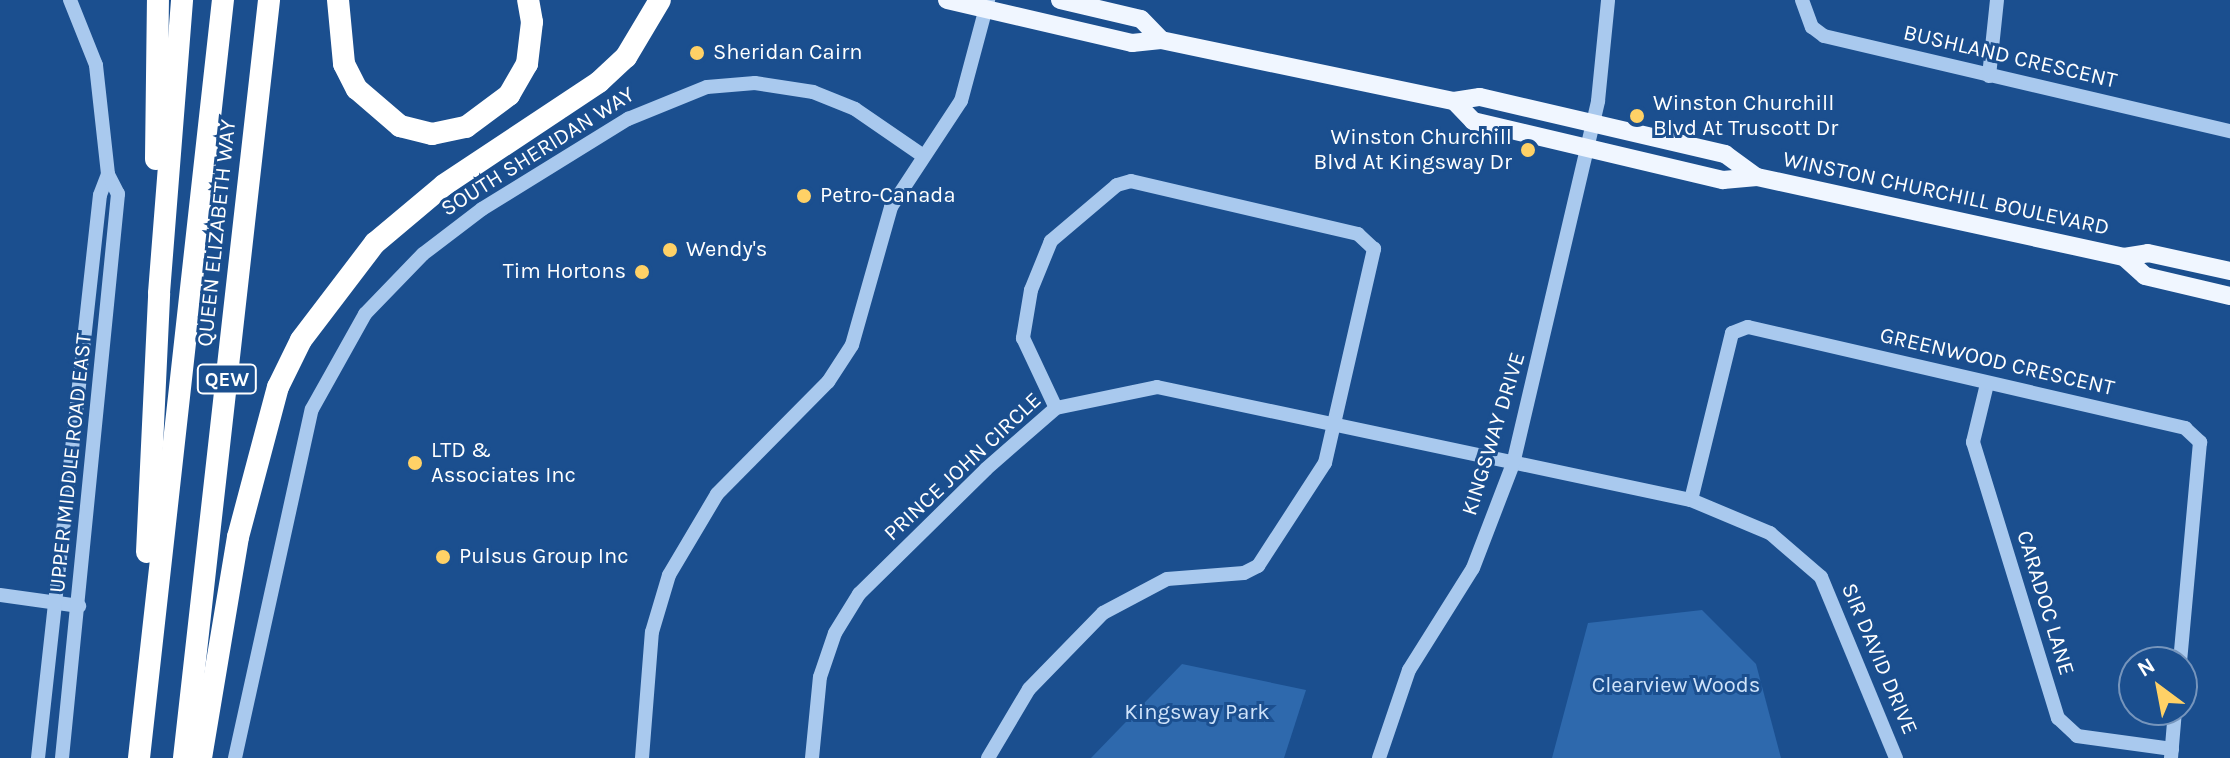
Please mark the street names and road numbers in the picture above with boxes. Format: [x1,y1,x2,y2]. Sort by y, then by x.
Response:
street label: BUSHLAND CRESCENT [1901,20,2119,94]
street label: SOUTH SHERIDAN WAY [436,82,640,222]
street label: QUEEN ELIZABETH WAY [192,118,242,348]
street label: WINSTON CHURCHILL BOULEVARD [1780,146,2112,242]
street label: GREENWOOD CRESCENT [1877,322,2117,402]
street label: UPPER MIDDLE ROAD EAST [44,332,98,594]
street label: KINGSWAY DRIVE [1457,349,1531,519]
road number: QEW [195,363,259,395]
street label: PRINCE JOHN CIRCLE [879,387,1047,547]
street label: CARADOC LANE [2010,527,2080,679]
street label: SIR DAVID DRIVE [1835,579,1923,739]

